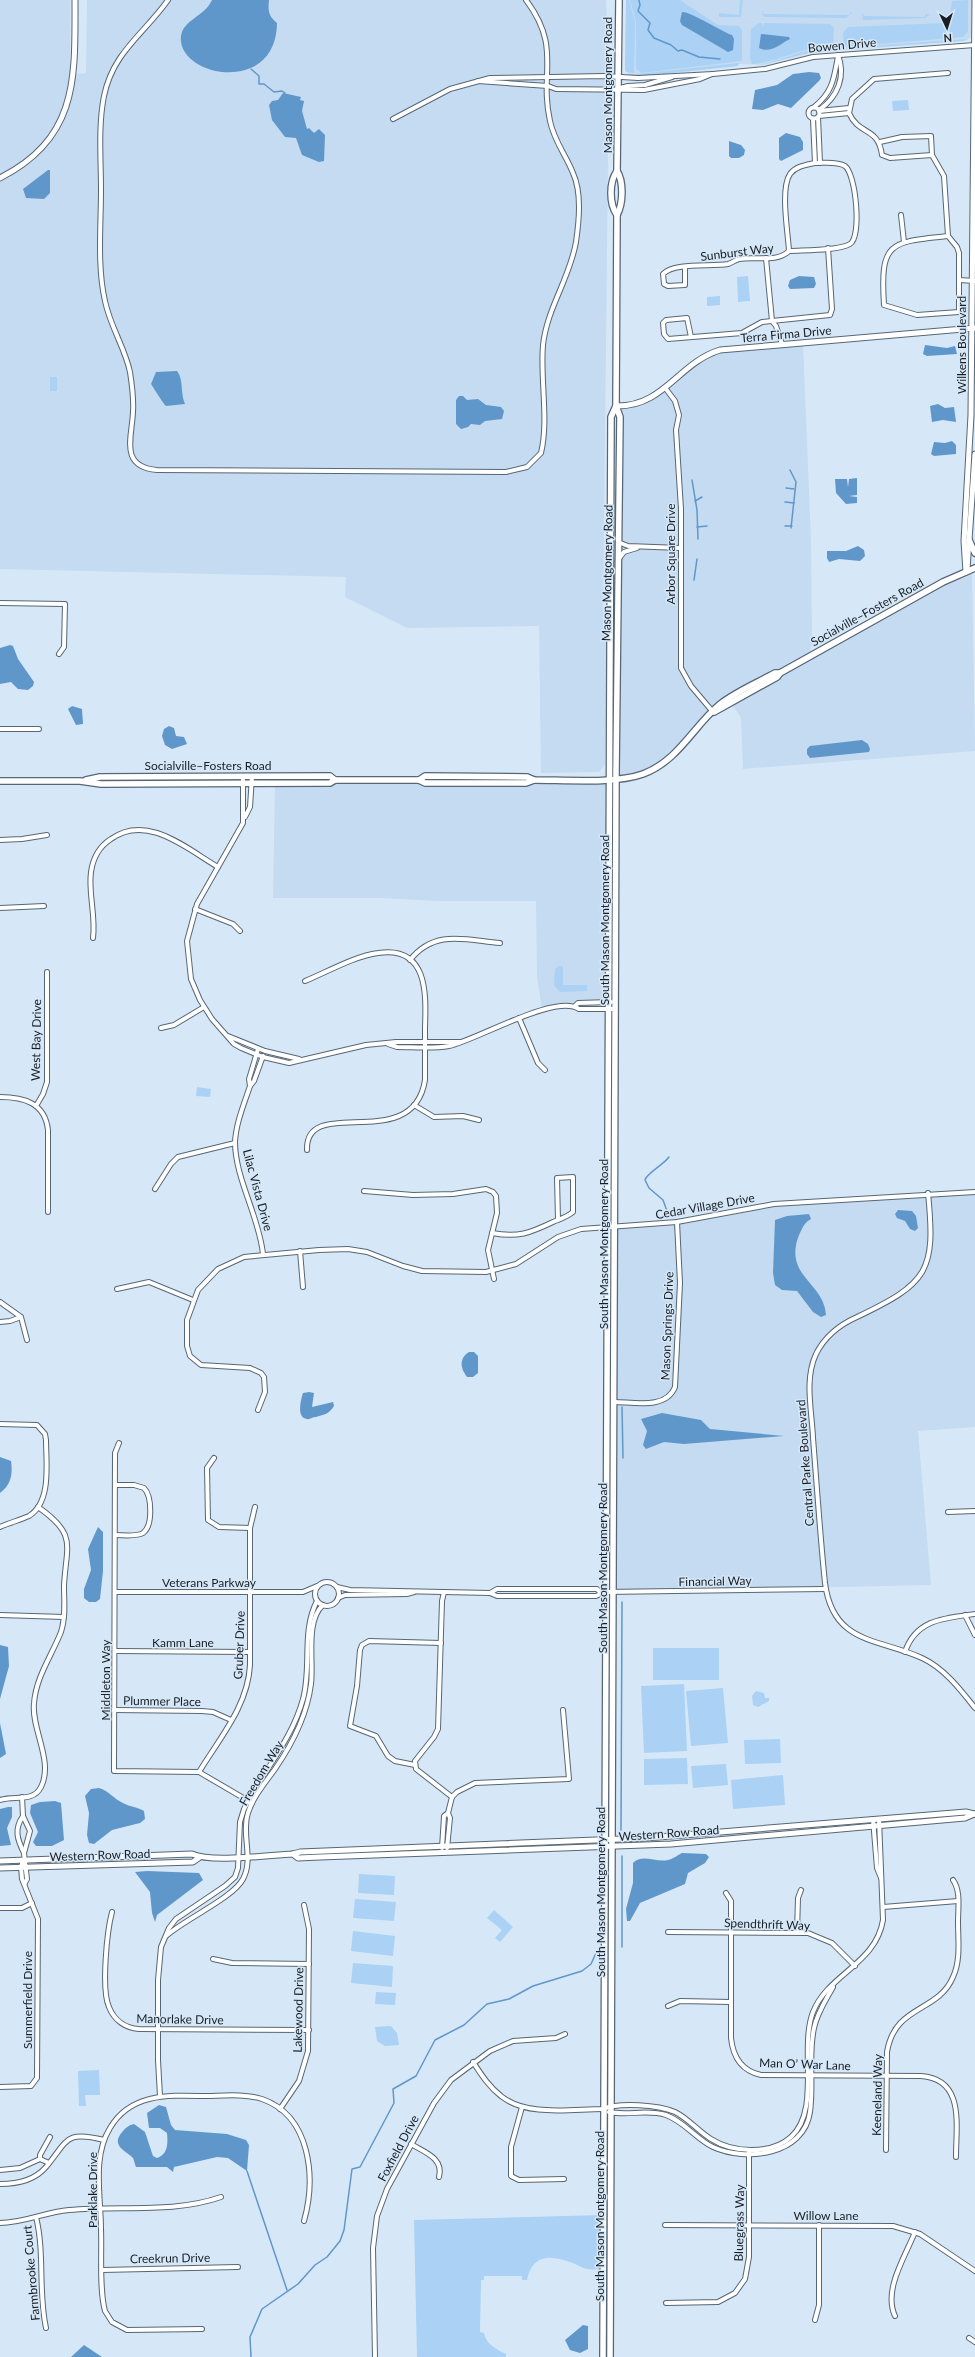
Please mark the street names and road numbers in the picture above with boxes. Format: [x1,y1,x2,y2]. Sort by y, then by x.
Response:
street label: Mason Montgomery Road [600,17,615,153]
street label: Bowen Drive [807,35,877,55]
street label: Sunburst Way [700,240,775,264]
street label: Wilkens Boulevard [954,296,969,394]
street label: Terra Firma Drive [740,323,832,345]
street label: Arbor Square Drive [663,503,678,605]
street label: Mason Montgomery Road [598,505,616,641]
street label: Socialville–Fosters Road [808,575,926,649]
street label: Socialville–Fosters Road [145,758,271,773]
street label: South Mason Montgomery Road [597,835,612,1005]
street label: West Bay Drive [28,999,44,1081]
street label: Lilac Vista Drive [240,1147,276,1233]
street label: South Mason Montgomery Road [596,1159,611,1329]
street label: Cedar Village Drive [654,1190,756,1222]
street label: Mason Springs Drive [658,1271,676,1381]
street label: Central Parke Boulevard [793,1399,817,1527]
street label: South Mason Montgomery Road [595,1483,610,1653]
street label: Financial Way [678,1573,752,1589]
street label: Veterans Parkway [162,1575,257,1590]
street label: Gruber Drive [230,1610,248,1680]
street label: Kamm Lane [152,1635,214,1650]
street label: Middleton Way [98,1639,113,1720]
street label: Plummer Place [123,1693,201,1709]
street label: Freedom Way [236,1737,287,1808]
street label: South Mason Montgomery Road [593,1807,608,1977]
street label: Western Row Road [618,1822,720,1844]
street label: Western Row Road [49,1846,151,1864]
street label: Spendthrift Way [724,1915,811,1933]
street label: Summerfield Drive [20,1951,35,2049]
street label: Lakewood Drive [290,1967,306,2053]
street label: Manorlake Drive [136,2011,224,2027]
street label: Keeneland Way [869,2053,885,2136]
street label: Man O’ War Lane [759,2055,851,2073]
street label: Foxfield Drive [374,2112,422,2184]
street label: South Mason Montgomery Road [592,2131,607,2301]
street label: Parklake Drive [85,2152,100,2228]
street label: Bluegrass Way [731,2184,747,2262]
street label: Willow Lane [793,2208,859,2223]
street label: Farmbrooke Court [19,2224,43,2321]
street label: Creekrun Drive [130,2250,210,2266]

